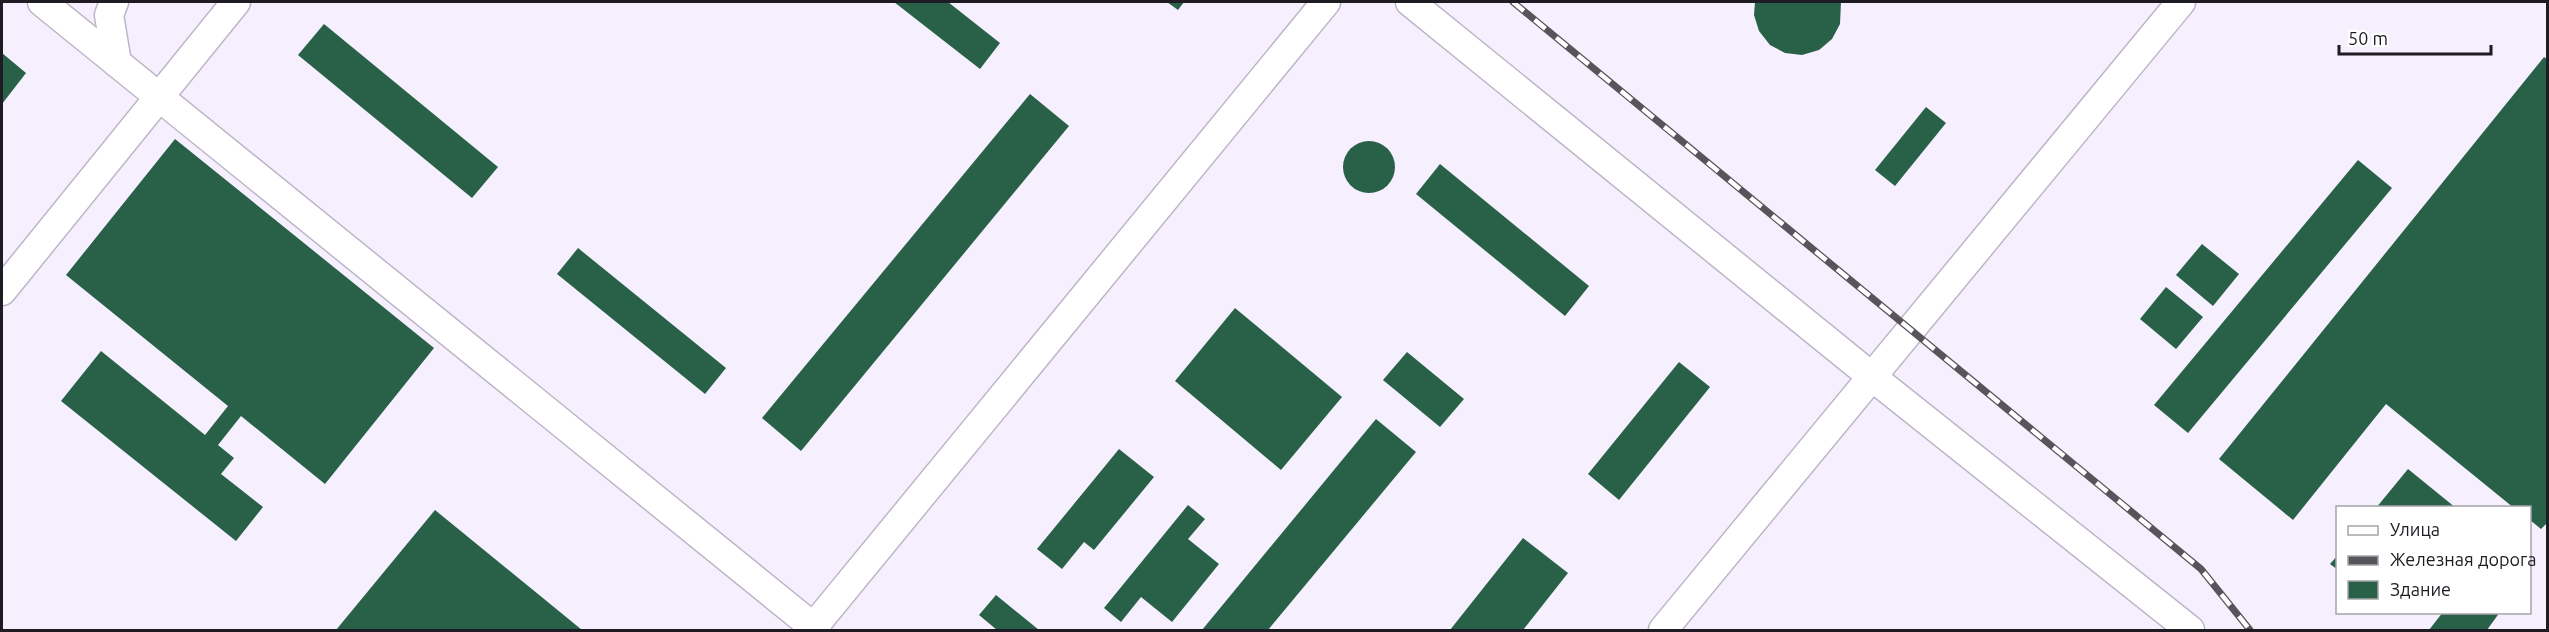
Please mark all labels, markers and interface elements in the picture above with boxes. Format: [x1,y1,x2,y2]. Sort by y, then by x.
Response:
scale bar [2339,18,2490,56]
text: 50 m [2348,28,2388,48]
legend [2336,506,2531,614]
text: Улица [2390,519,2440,539]
text: Железная дорога [2390,549,2537,569]
text: Здание [2390,579,2451,599]

